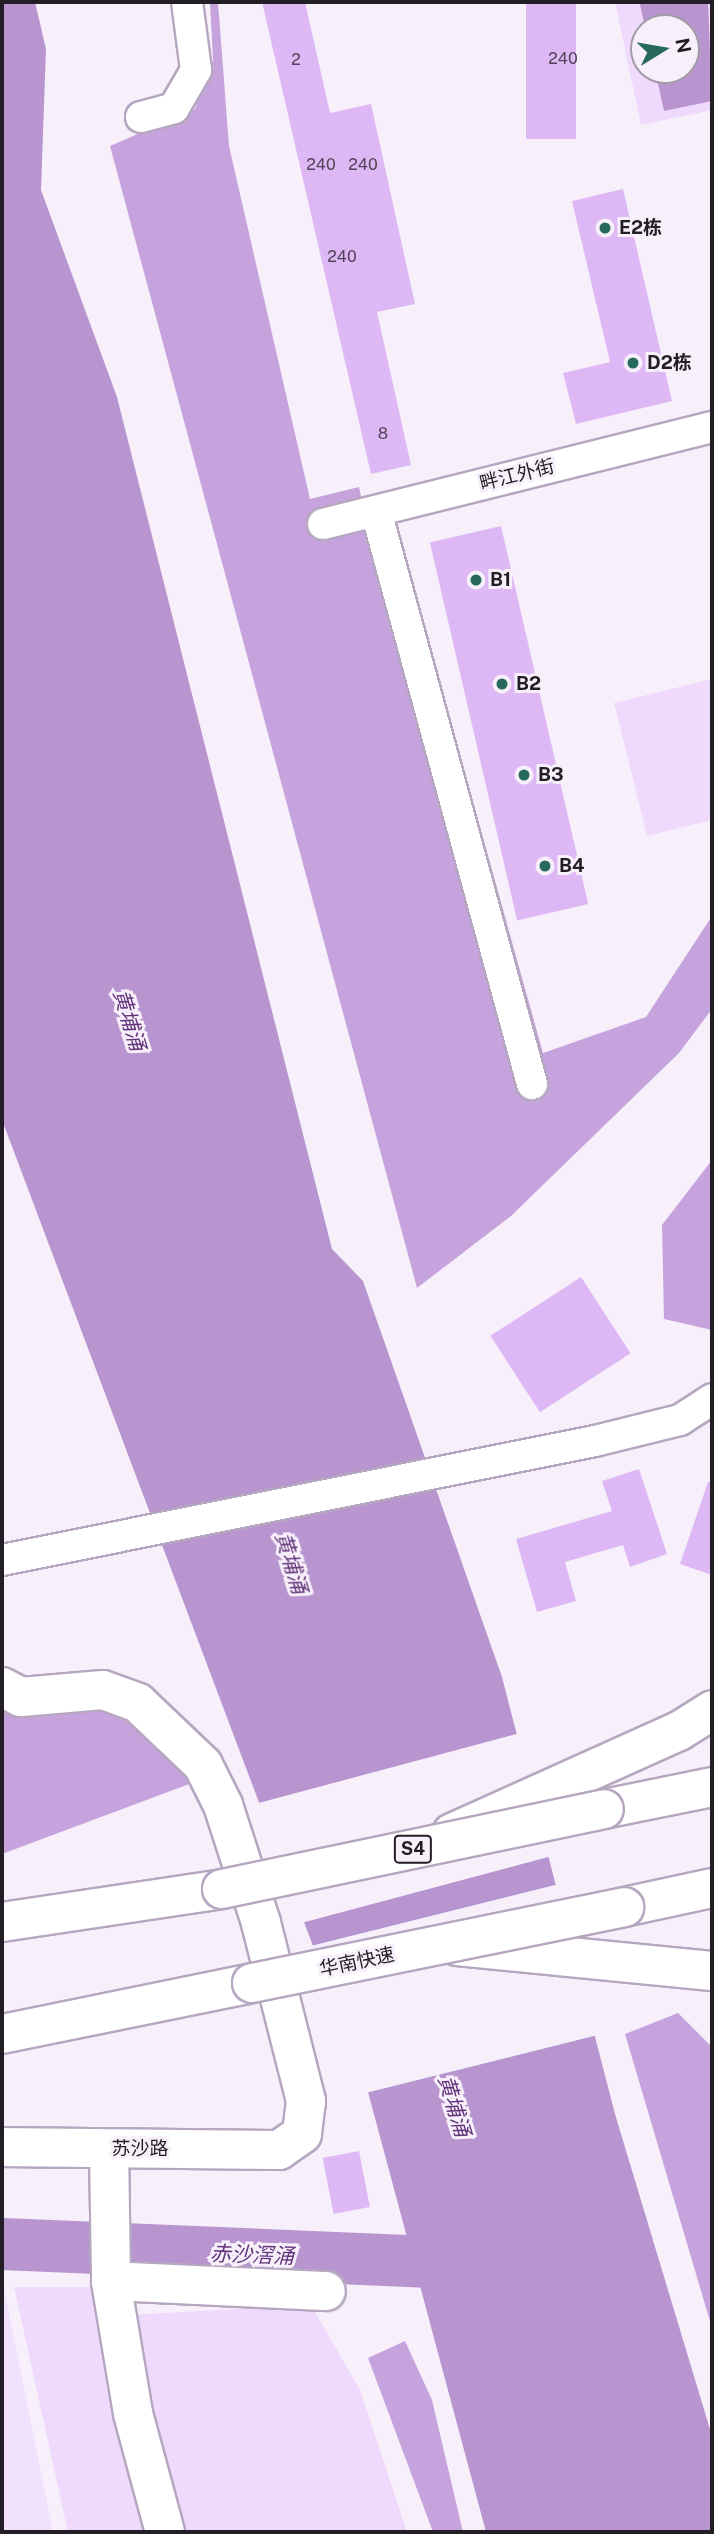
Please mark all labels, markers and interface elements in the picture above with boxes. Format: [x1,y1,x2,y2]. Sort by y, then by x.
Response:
north arrow [630,14,700,84]
text: N [671,36,696,55]
house number: 240 [548,49,578,69]
house number: 2 [291,50,301,70]
house number: 240 [306,155,336,175]
house number: 240 [348,155,378,175]
place label: E2栋 [619,217,662,239]
marker: E2栋 [597,220,613,236]
house number: 240 [327,247,357,267]
place label: D2栋 [647,352,692,374]
marker: D2栋 [625,355,641,371]
house number: 8 [378,424,388,444]
street label: 畔江外街 [477,455,557,495]
place label: B1 [490,569,511,591]
marker: B1 [468,572,484,588]
place label: B2 [516,673,541,695]
marker: B2 [494,676,510,692]
place label: B3 [538,764,564,786]
marker: B3 [516,767,532,783]
place label: B4 [559,855,584,877]
marker: B4 [537,858,553,874]
water label: 黄埔涌 [108,986,150,1054]
water label: 黄埔涌 [270,1529,312,1597]
road number: S4 [394,1835,432,1864]
street label: 华南快速 [317,1943,397,1981]
water label: 黄埔涌 [433,2072,475,2140]
street label: 苏沙路 [112,2138,168,2160]
water label: 赤沙滘涌 [210,2241,294,2269]

